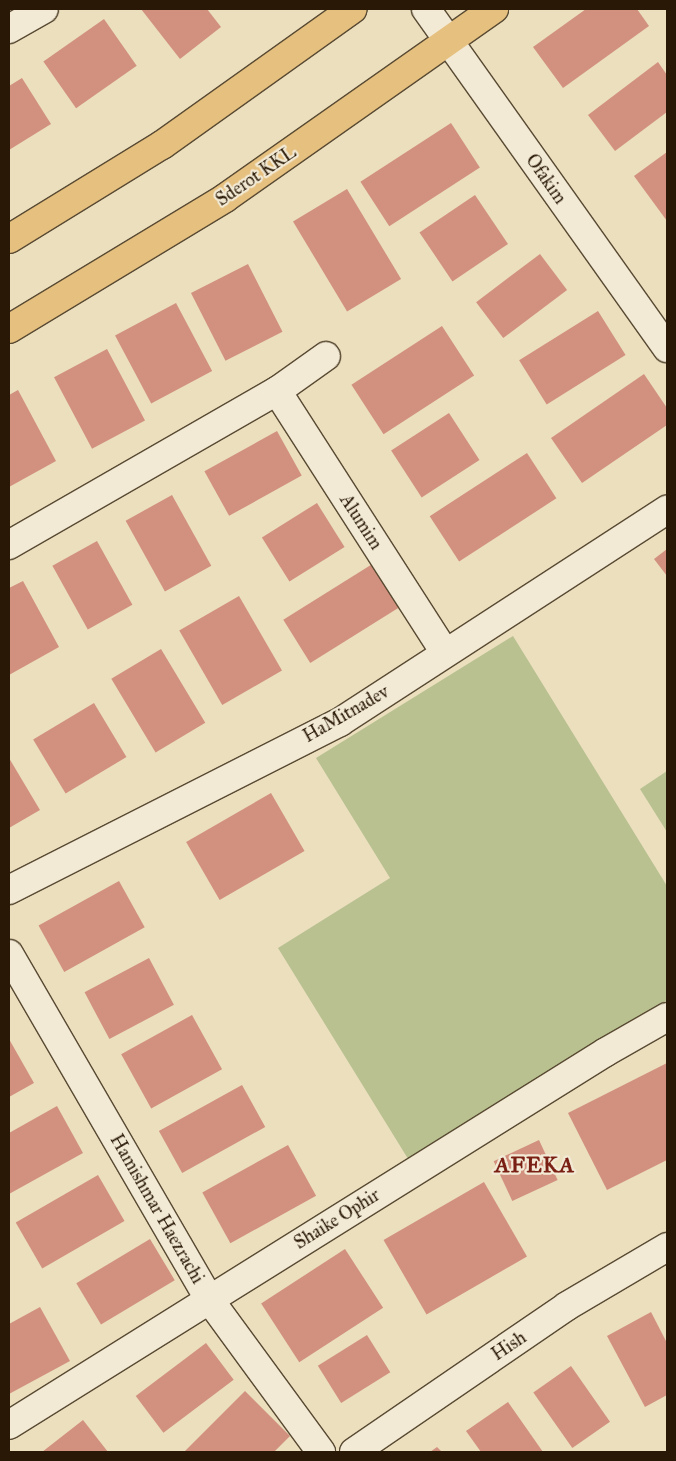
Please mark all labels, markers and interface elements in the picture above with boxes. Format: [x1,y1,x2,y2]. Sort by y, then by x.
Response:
street label: Sderot KKL [212,141,300,211]
street label: Ofakim [521,150,571,208]
street label: Alumim [335,490,387,554]
street label: HaMitnadev [299,681,393,747]
street label: Hamishmar Haezrachi [105,1130,209,1288]
district label: AFEKA [494,1152,576,1178]
street label: Shaike Ophir [290,1184,384,1254]
street label: Hish [488,1327,530,1365]

